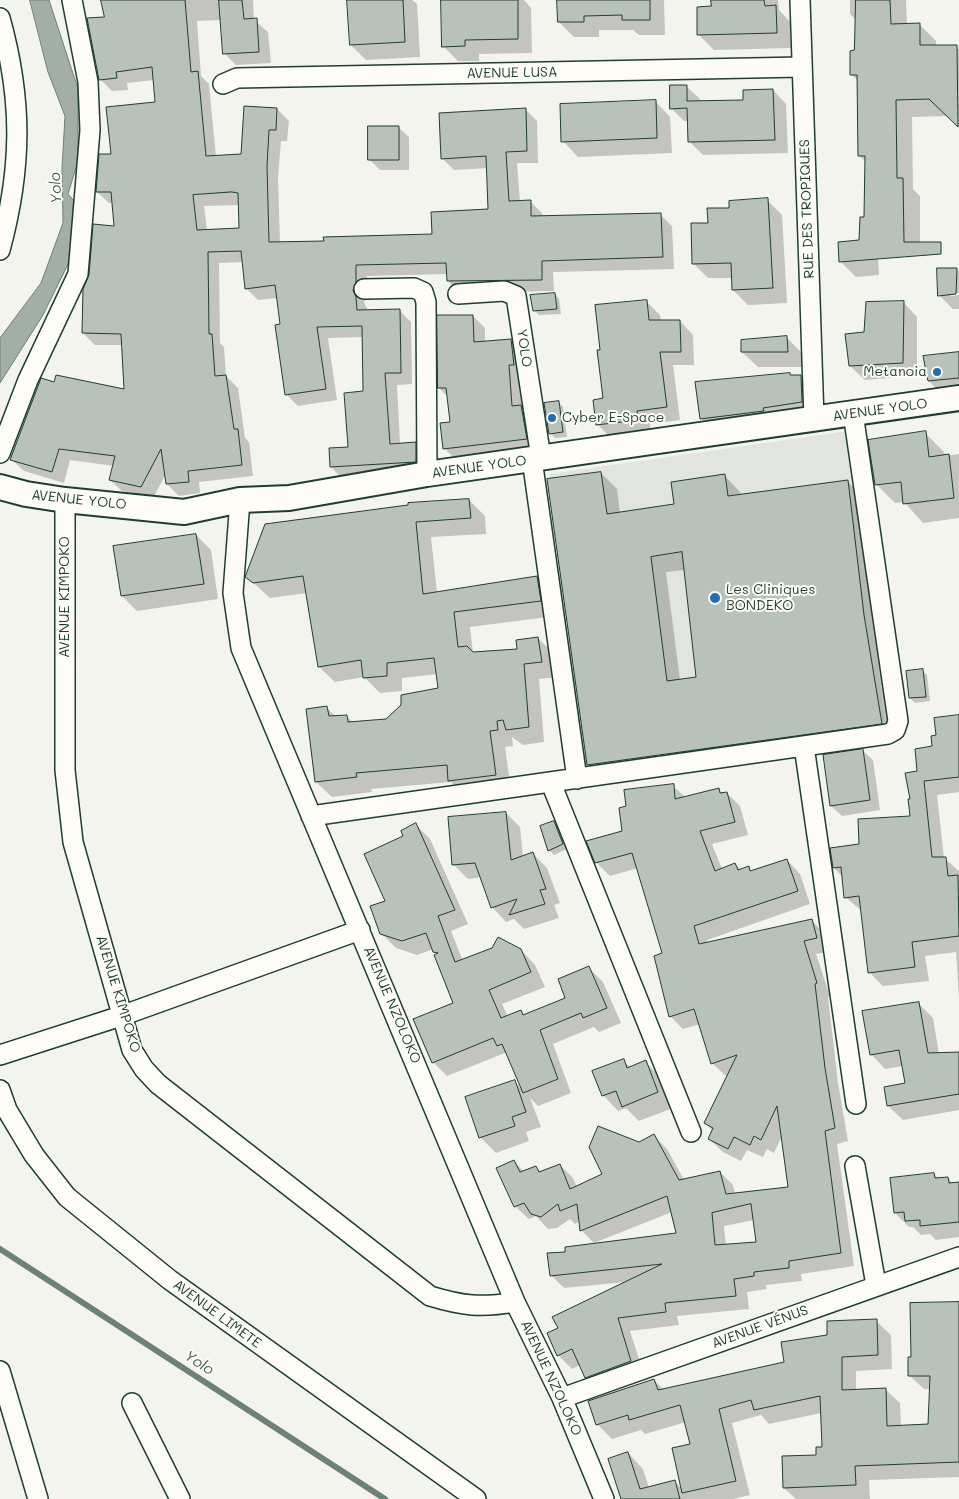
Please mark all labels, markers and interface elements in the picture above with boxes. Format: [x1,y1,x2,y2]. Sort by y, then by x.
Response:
street label: AVENUE LUSA [466,64,558,82]
street label: RUE DES TROPIQUES [796,139,818,279]
water label: Yolo [46,172,66,204]
street label: YOLO [513,328,535,368]
place label: Metanoia [863,364,927,380]
marker: Metanoia [931,366,943,378]
street label: AVENUE YOLO [832,395,928,425]
place label: Cyber E-Space [562,410,664,426]
marker: Cyber E-Space [546,412,558,424]
street label: AVENUE YOLO [431,452,527,482]
street label: AVENUE YOLO [31,487,127,513]
street label: AVENUE KIMPOKO [57,536,73,658]
place label: Les Cliniques BONDEKO [726,582,815,614]
marker: Les Cliniques BONDEKO [708,591,722,605]
street label: AVENUE KIMPOKO [92,933,144,1055]
street label: AVENUE NZOLOKO [360,944,424,1066]
street label: AVENUE LIMETE [169,1276,265,1352]
street label: AVENUE VÉNUS [710,1302,810,1352]
street label: AVENUE NZOLOKO [517,1318,585,1438]
water label: Yolo [181,1347,217,1379]

